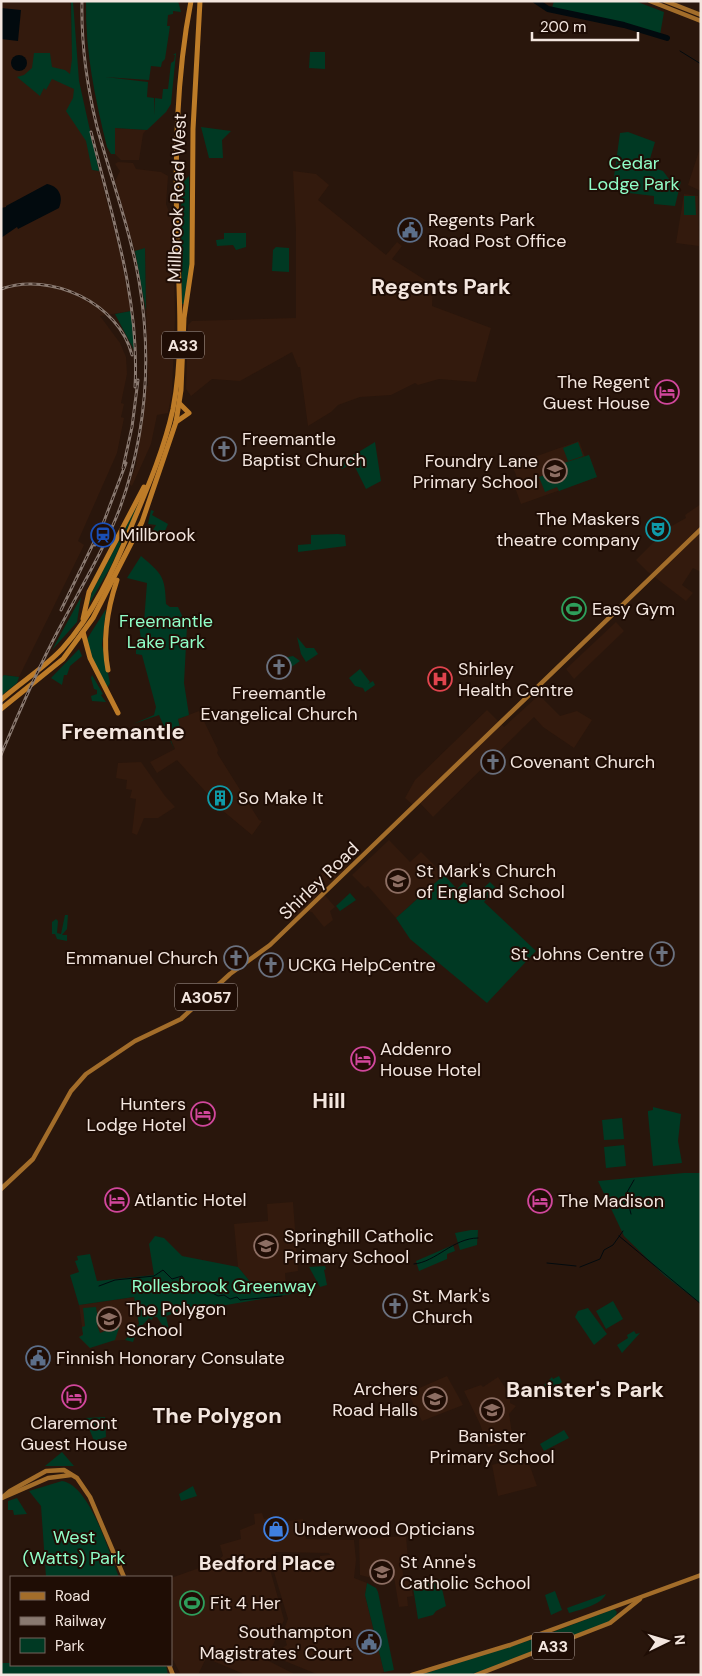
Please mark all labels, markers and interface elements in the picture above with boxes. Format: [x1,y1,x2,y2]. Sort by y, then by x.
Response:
scale bar [532,10,638,42]
text: 200 m [540,17,586,37]
street label: Millbrook Road West [162,113,192,283]
park label: Cedar Lodge Park [588,151,680,196]
place label: Regents Park Road Post Office [428,208,566,253]
public building icon: Regents Park Road Post Office [397,217,423,243]
district label: Regents Park [371,272,511,301]
road number: A33 [162,332,204,358]
place label: The Regent Guest House [543,370,650,415]
hotel icon: The Regent Guest House [654,379,680,405]
place label: Freemantle Baptist Church [242,427,366,472]
church icon: Freemantle Baptist Church [211,436,237,462]
place label: Foundry Lane Primary School [413,449,538,494]
school or university icon: Foundry Lane Primary School [542,458,568,484]
place label: The Maskers theatre company [496,507,640,552]
theatre icon: The Maskers theatre company [645,516,671,542]
station icon: Millbrook [90,522,116,548]
place label: Millbrook [120,523,196,547]
sports icon: Easy Gym [561,596,587,622]
place label: Easy Gym [592,597,675,621]
park label: Freemantle Lake Park [119,609,213,654]
church icon: Freemantle Evangelical Church [266,654,292,680]
place label: Shirley Health Centre [458,657,574,702]
hospital icon: Shirley Health Centre [427,666,453,692]
place label: Freemantle Evangelical Church [201,681,358,726]
district label: Freemantle [61,717,185,746]
church icon: Covenant Church [480,749,506,775]
place label: Covenant Church [510,750,655,774]
building icon: So Make It [207,785,233,811]
place label: So Make It [238,786,324,810]
street label: Shirley Road [274,837,364,925]
place label: St Mark's Church of England School [416,859,565,904]
school or university icon: St Mark's Church of England School [385,868,411,894]
church icon: St Johns Centre [649,941,675,967]
place label: St Johns Centre [510,942,644,966]
church icon: Emmanuel Church [223,945,249,971]
place label: Emmanuel Church [66,946,218,970]
church icon: UCKG HelpCentre [258,952,284,978]
place label: UCKG HelpCentre [288,953,436,977]
road number: A3057 [175,984,237,1010]
place label: Addenro House Hotel [380,1037,481,1082]
hotel icon: Addenro House Hotel [350,1046,376,1072]
district label: Hill [312,1086,346,1115]
place label: Hunters Lodge Hotel [87,1092,186,1137]
hotel icon: Hunters Lodge Hotel [190,1101,216,1127]
hotel icon: Atlantic Hotel [104,1187,130,1213]
place label: Atlantic Hotel [134,1188,246,1212]
hotel icon: The Madison [527,1188,553,1214]
place label: The Madison [558,1189,664,1213]
place label: Springhill Catholic Primary School [284,1224,434,1269]
school or university icon: Springhill Catholic Primary School [253,1233,279,1259]
park label: Rollesbrook Greenway [132,1274,316,1298]
place label: St. Mark's Church [412,1284,490,1329]
church icon: St. Mark's Church [382,1293,408,1319]
place label: The Polygon School [126,1297,226,1342]
school or university icon: The Polygon School [96,1306,122,1332]
public building icon: Finnish Honorary Consulate [25,1345,51,1371]
place label: Finnish Honorary Consulate [56,1346,285,1370]
district label: Banister's Park [506,1375,664,1404]
place label: Archers Road Halls [332,1377,418,1422]
hotel icon: Claremont Guest House [61,1384,87,1410]
school or university icon: Archers Road Halls [422,1386,448,1412]
school or university icon: Banister Primary School [479,1397,505,1423]
district label: The Polygon [152,1401,282,1430]
place label: Claremont Guest House [20,1411,128,1456]
place label: Banister Primary School [429,1424,555,1469]
shop icon: Underwood Opticians [263,1516,289,1542]
place label: Underwood Opticians [294,1517,475,1541]
park label: West (Watts) Park [23,1525,125,1570]
district label: Bedford Place [199,1550,335,1576]
place label: St Anne's Catholic School [400,1550,530,1595]
school or university icon: St Anne's Catholic School [369,1559,395,1585]
legend [10,1576,172,1666]
text: Road [55,1586,90,1606]
sports icon: Fit 4 Her [179,1590,205,1616]
place label: Fit 4 Her [210,1591,281,1615]
text: Railway [55,1611,107,1631]
north arrow [642,1616,692,1666]
place label: Southampton Magistrates' Court [199,1620,352,1665]
public building icon: Southampton Magistrates' Court [356,1629,382,1655]
road number: A33 [532,1632,574,1660]
text: N [671,1634,689,1646]
text: Park [55,1636,85,1656]

